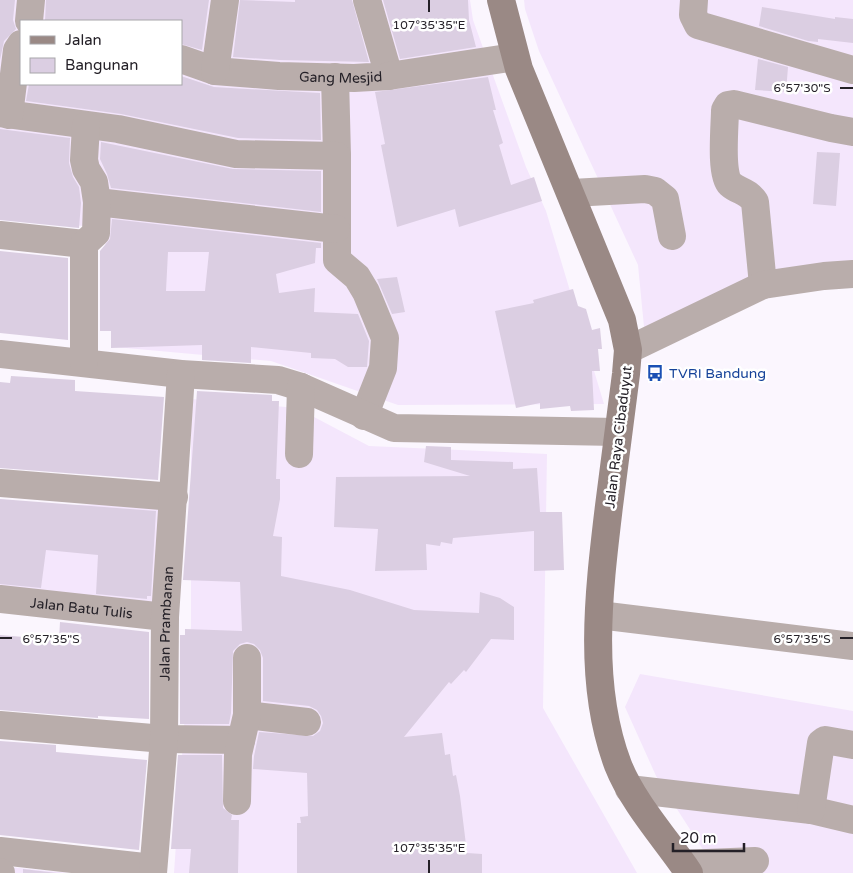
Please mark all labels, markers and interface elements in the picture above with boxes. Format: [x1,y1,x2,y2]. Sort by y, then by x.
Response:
text: 107°35'35"E [393,18,466,32]
legend [20,20,182,85]
text: Jalan [65,31,102,49]
text: Bangunan [65,56,138,74]
street label: Gang Mesjid [299,68,383,87]
text: 6°57'30"S [773,81,831,95]
bus stop icon: TVRI Bandung [645,363,665,383]
street label: Jalan Raya Cibaduyut [601,364,636,509]
place label: TVRI Bandung [669,365,766,382]
street label: Jalan Prambanan [156,566,177,681]
street label: Jalan Batu Tulis [29,594,134,622]
text: 6°57'35"S [22,632,80,646]
text: 6°57'35"S [773,632,831,646]
scale bar [673,820,744,852]
text: 20 m [680,829,717,847]
text: 107°35'35"E [393,841,466,855]

